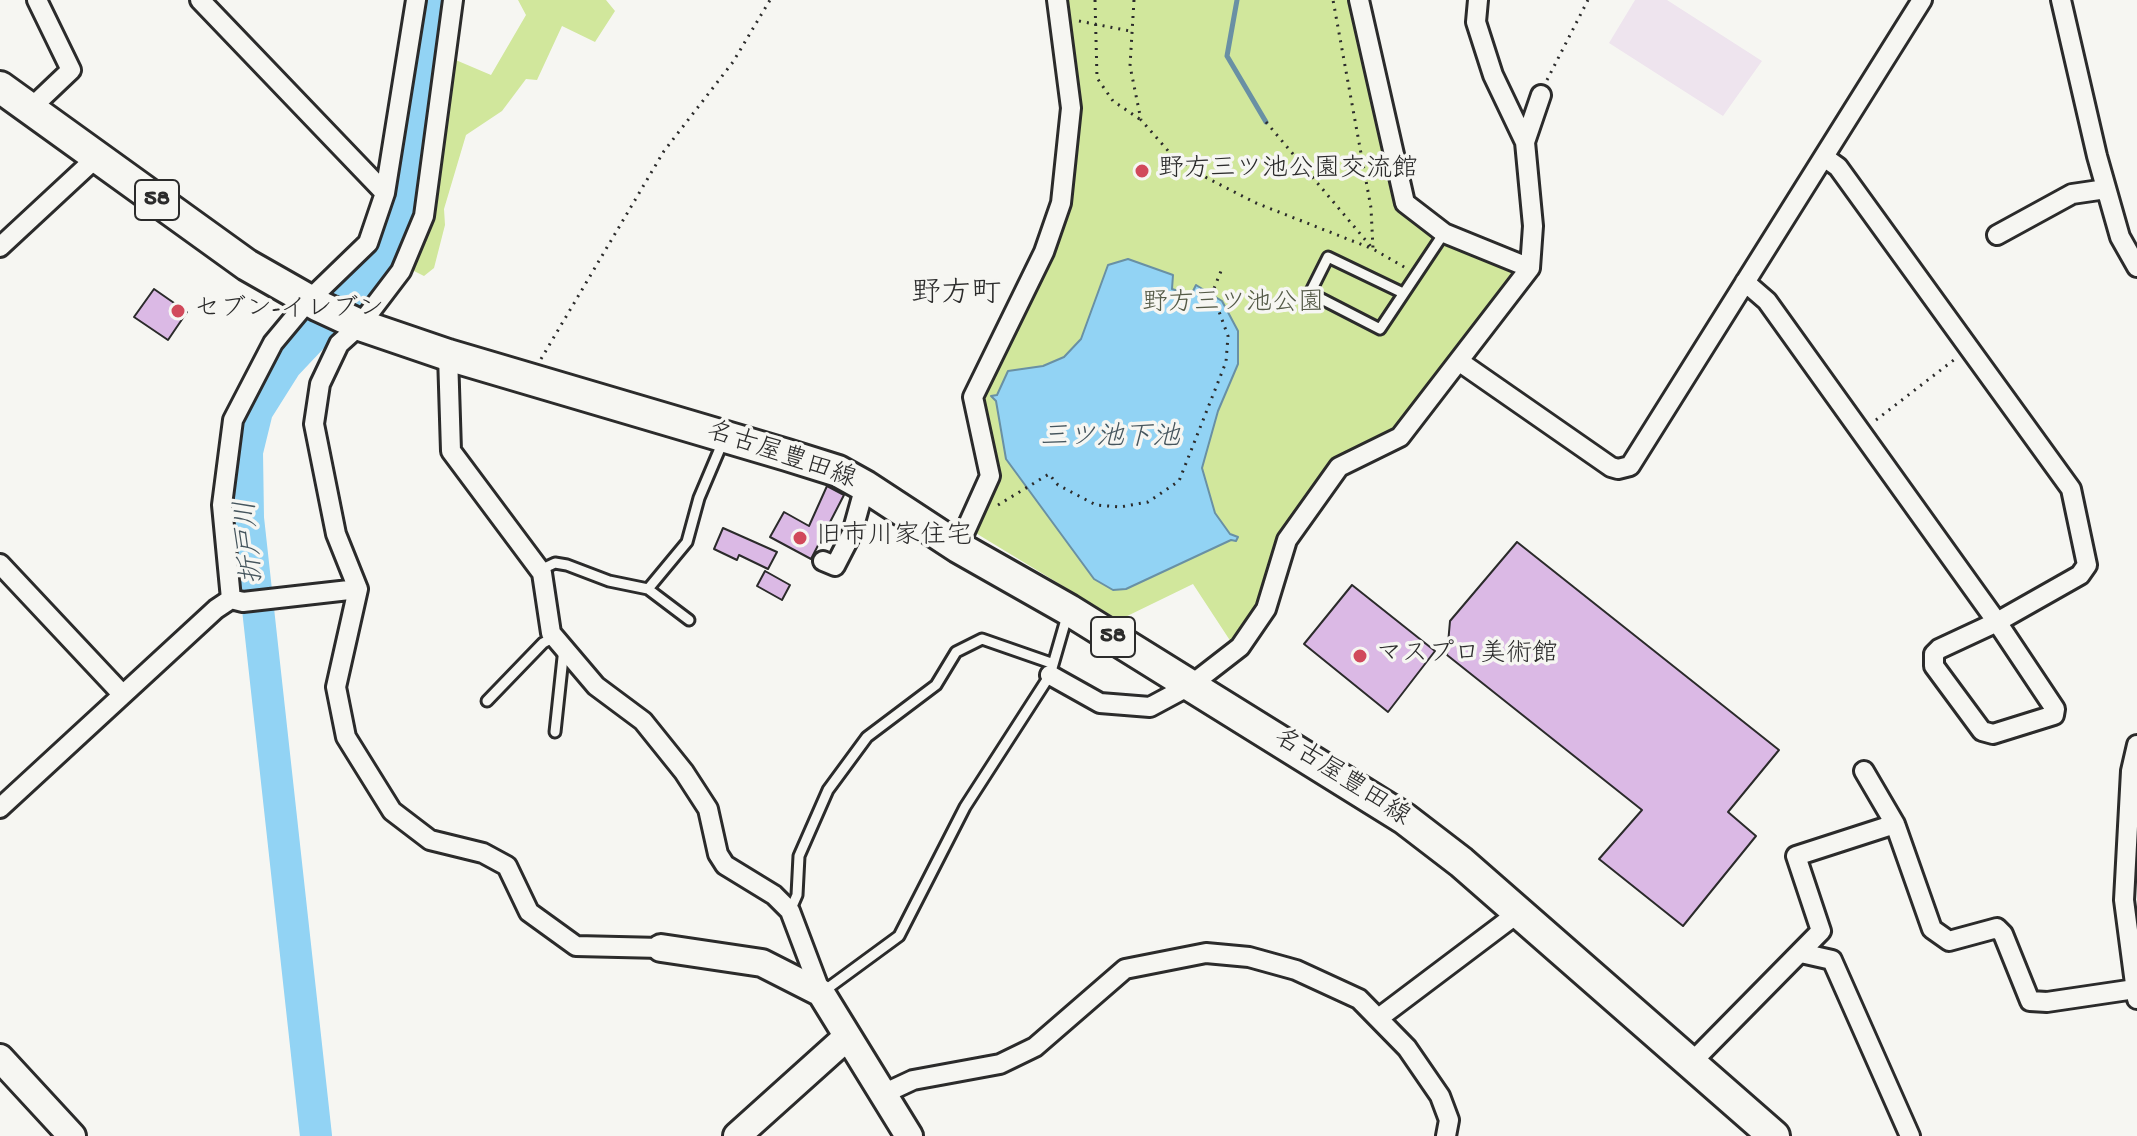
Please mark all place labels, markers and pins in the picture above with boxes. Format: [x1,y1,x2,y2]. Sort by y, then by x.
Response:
place label: 野方三ツ池公園交流館 [1158,155,1418,187]
marker: 野方三ツ池公園交流館 [1133,162,1151,180]
place label: セブン-イレブン [194,295,384,327]
marker: セブン-イレブン [169,302,187,320]
place label: 旧市川家住宅 [816,522,972,554]
marker: 旧市川家住宅 [791,529,809,547]
place label: マスプロ美術館 [1376,640,1558,672]
marker: マスプロ美術館 [1351,647,1369,665]

